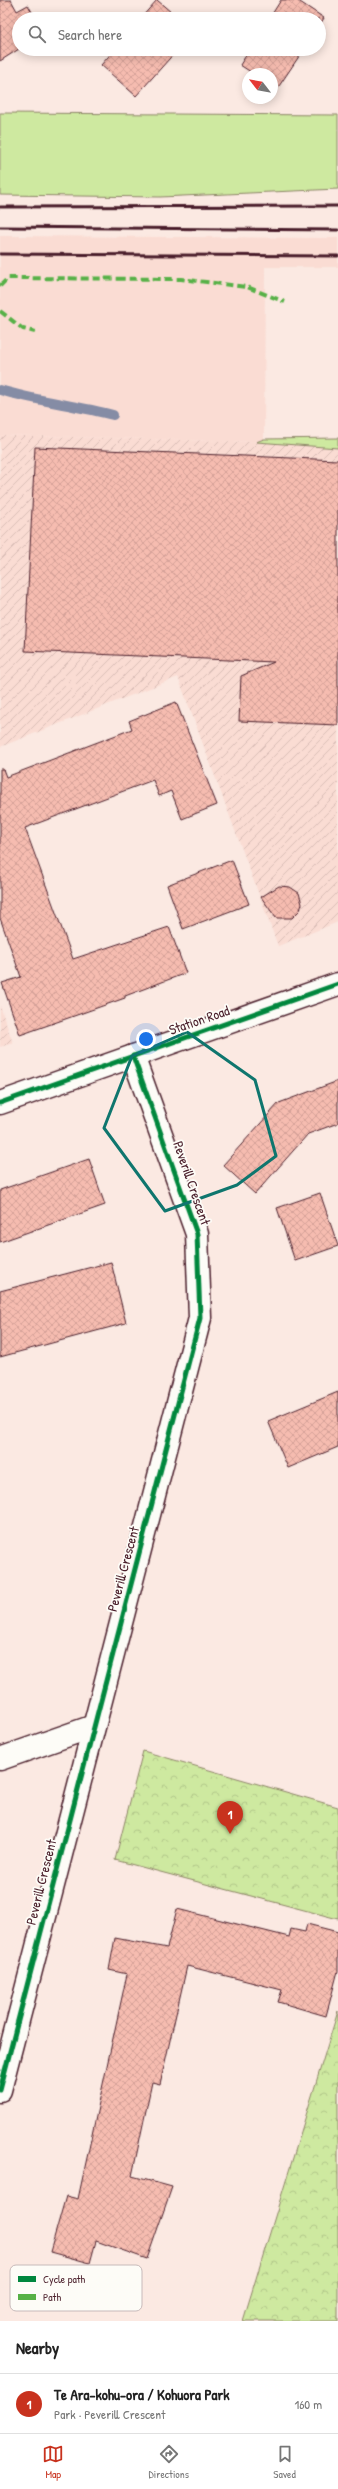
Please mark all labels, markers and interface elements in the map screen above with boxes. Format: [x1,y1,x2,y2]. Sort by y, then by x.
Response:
search box [12,12,326,56]
icon: search [26,23,48,45]
text: Search here [58,24,122,45]
north arrow [242,68,278,104]
street label: Station Road [166,1000,232,1039]
your location [136,1029,156,1049]
street label: Peverill Crescent [169,1138,216,1227]
street label: Peverill Crescent [102,1524,143,1614]
pin: 1 [217,1801,243,1834]
street label: Peverill Crescent [21,1837,60,1927]
legend [10,2265,142,2311]
text: Cycle path [43,2272,86,2286]
text: Path [43,2290,61,2304]
text: Nearby [16,2336,59,2359]
text: Te Ara-kohu-ora / Kohuora Park [54,2384,230,2405]
text: 1 [27,2395,31,2413]
text: 160 m [294,2395,322,2413]
text: Park · Peverill Crescent [54,2405,166,2423]
tab: Map [42,2443,64,2481]
tab: Directions [149,2443,189,2481]
tab: Saved [273,2443,296,2481]

